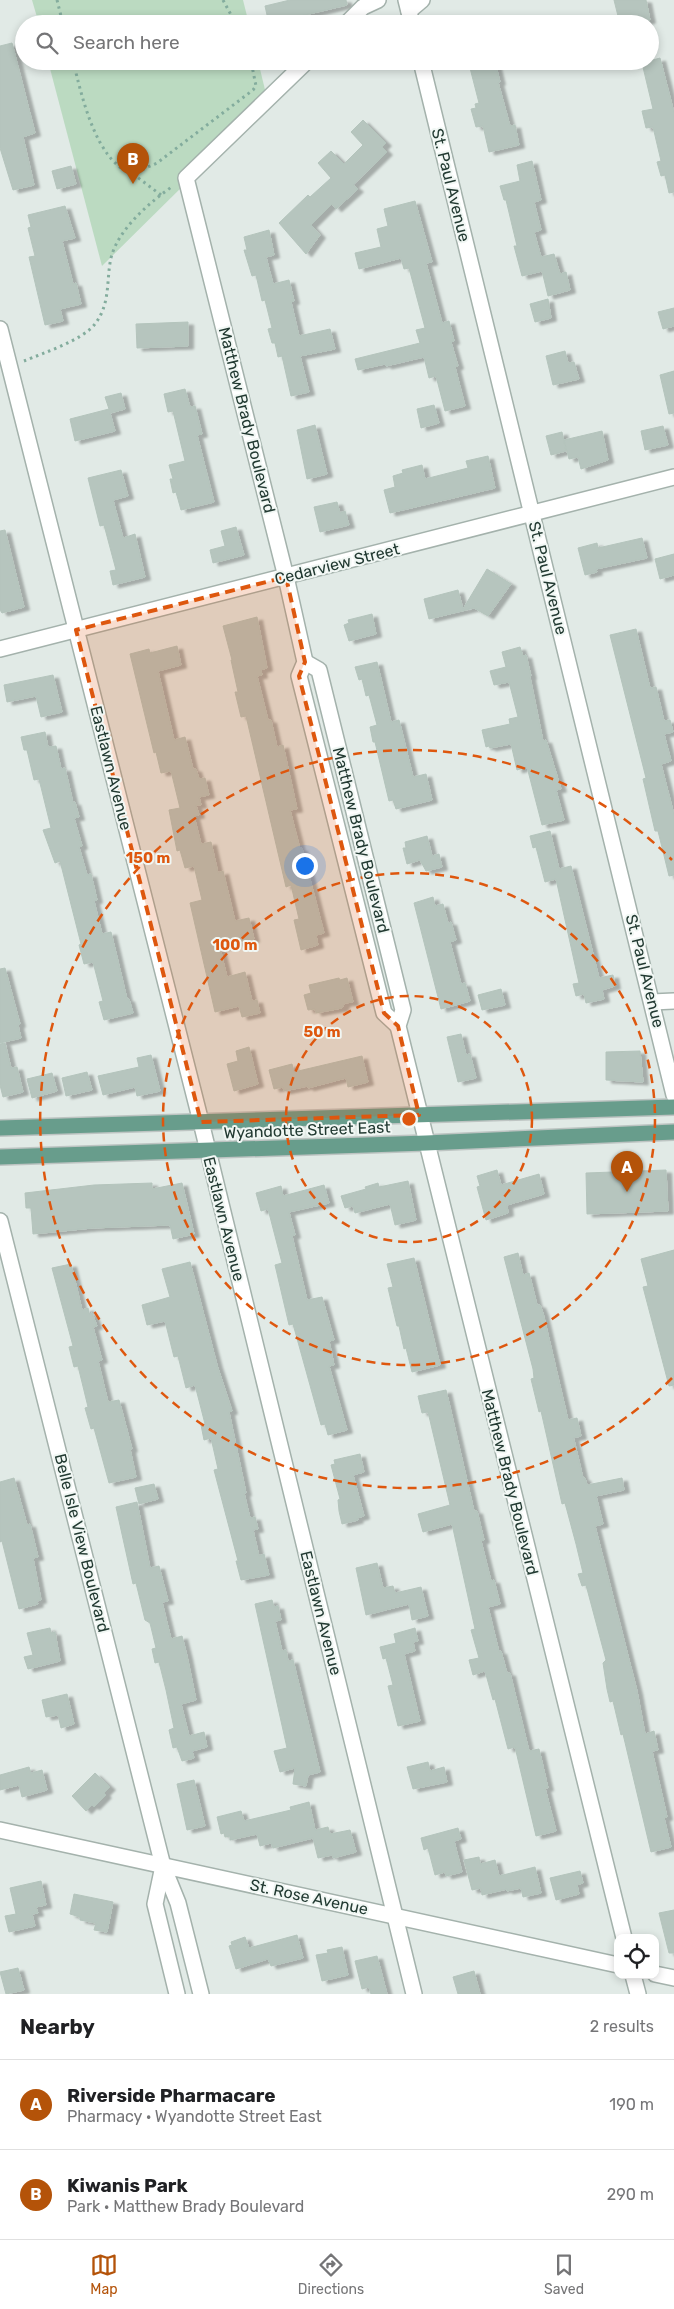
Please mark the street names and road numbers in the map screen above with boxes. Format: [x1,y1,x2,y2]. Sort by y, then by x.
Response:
street label: St. Paul Avenue [428,126,474,244]
street label: Matthew Brady Boulevard [215,325,279,515]
street label: St. Paul Avenue [525,519,571,637]
street label: Cedarview Street [273,539,401,589]
street label: Eastlawn Avenue [86,704,136,832]
street label: Matthew Brady Boulevard [329,745,393,935]
street label: St. Paul Avenue [622,912,668,1030]
street label: Wyandotte Street East [223,1118,391,1142]
street label: Eastlawn Avenue [199,1155,249,1283]
street label: Matthew Brady Boulevard [478,1387,542,1577]
street label: Belle Isle View Boulevard [51,1452,113,1634]
street label: Eastlawn Avenue [296,1549,346,1677]
street label: St. Rose Avenue [248,1875,370,1919]

